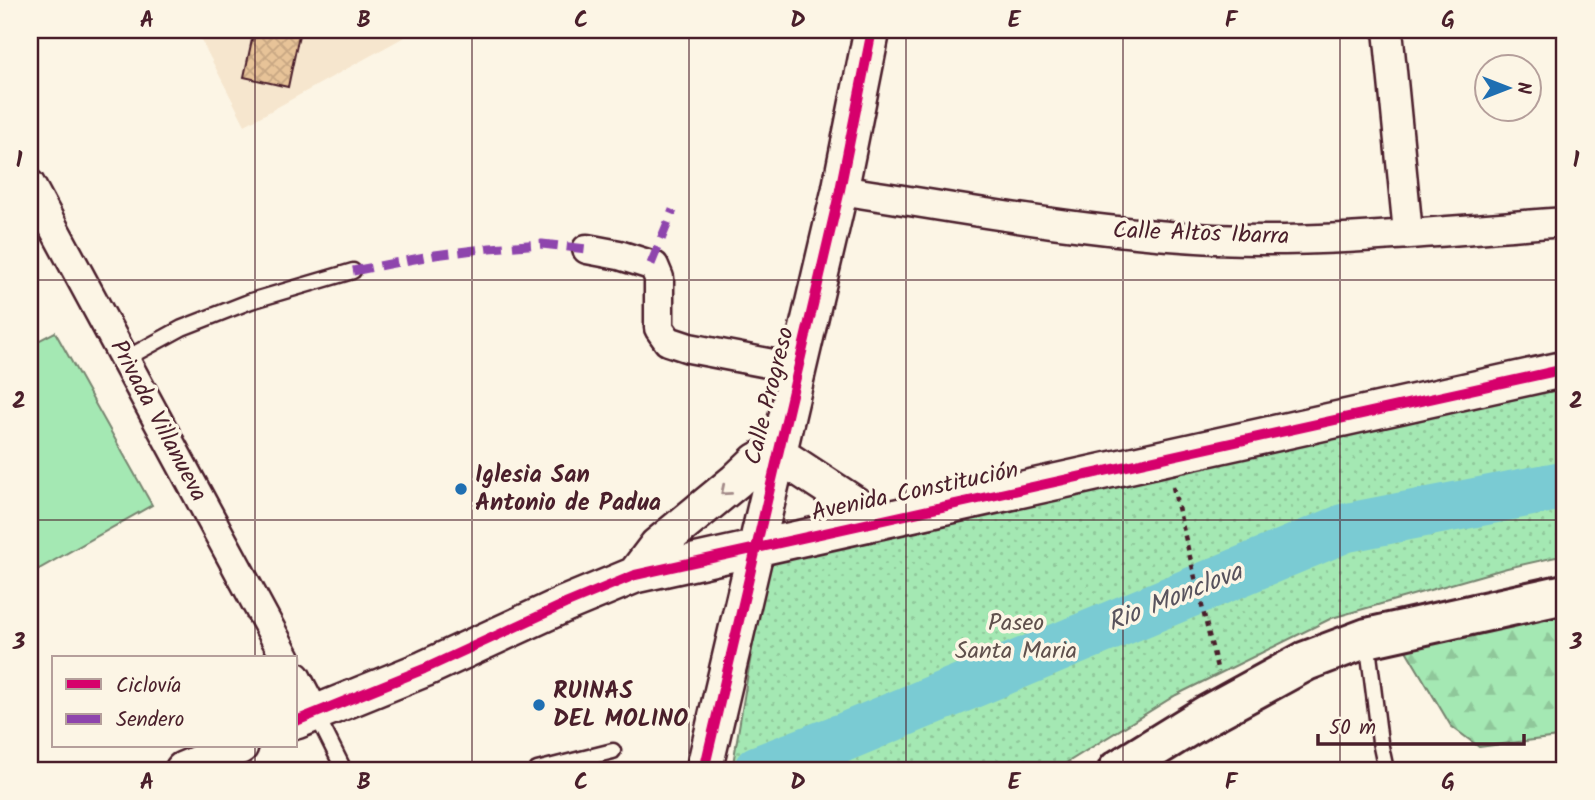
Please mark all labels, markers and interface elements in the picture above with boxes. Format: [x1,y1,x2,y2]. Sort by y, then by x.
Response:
text: A [140,3,154,39]
text: B [357,3,371,39]
text: C [574,3,588,39]
text: D [790,3,806,39]
text: E [1008,3,1022,39]
text: F [1225,3,1239,39]
text: G [1441,3,1455,39]
north arrow [1472,52,1542,122]
text: N [1508,82,1538,94]
text: 1 [16,143,23,179]
text: 1 [1573,143,1580,179]
street label: Calle Altos Ibarra [1112,211,1290,257]
street label: Calle Progreso [734,323,806,469]
street label: Privada Villanueva [99,333,217,509]
text: 2 [12,384,26,420]
text: 2 [1569,384,1583,420]
street label: Avenida Constitución [808,451,1022,533]
place label: Iglesia San Antonio de Padua [475,456,661,523]
marker: Iglesia San Antonio de Padua [453,481,469,497]
one-way arrow [720,483,733,495]
water label: Rio Monclova [1101,551,1251,644]
park label: Paseo Santa Maria [955,604,1077,671]
text: 3 [12,625,26,661]
text: 3 [1569,625,1583,661]
legend [52,656,298,748]
text: Ciclovía [116,670,181,703]
place label: RUINAS DEL MOLINO [553,672,688,739]
marker: RUINAS DEL MOLINO [531,697,547,713]
scale bar [1318,702,1525,746]
text: Sendero [116,704,184,737]
text: 50 m [1329,712,1376,745]
text: A [140,765,154,800]
text: B [357,765,371,800]
text: C [574,765,588,800]
text: D [790,765,806,800]
text: E [1008,765,1022,800]
text: F [1225,765,1239,800]
text: G [1441,765,1455,800]

